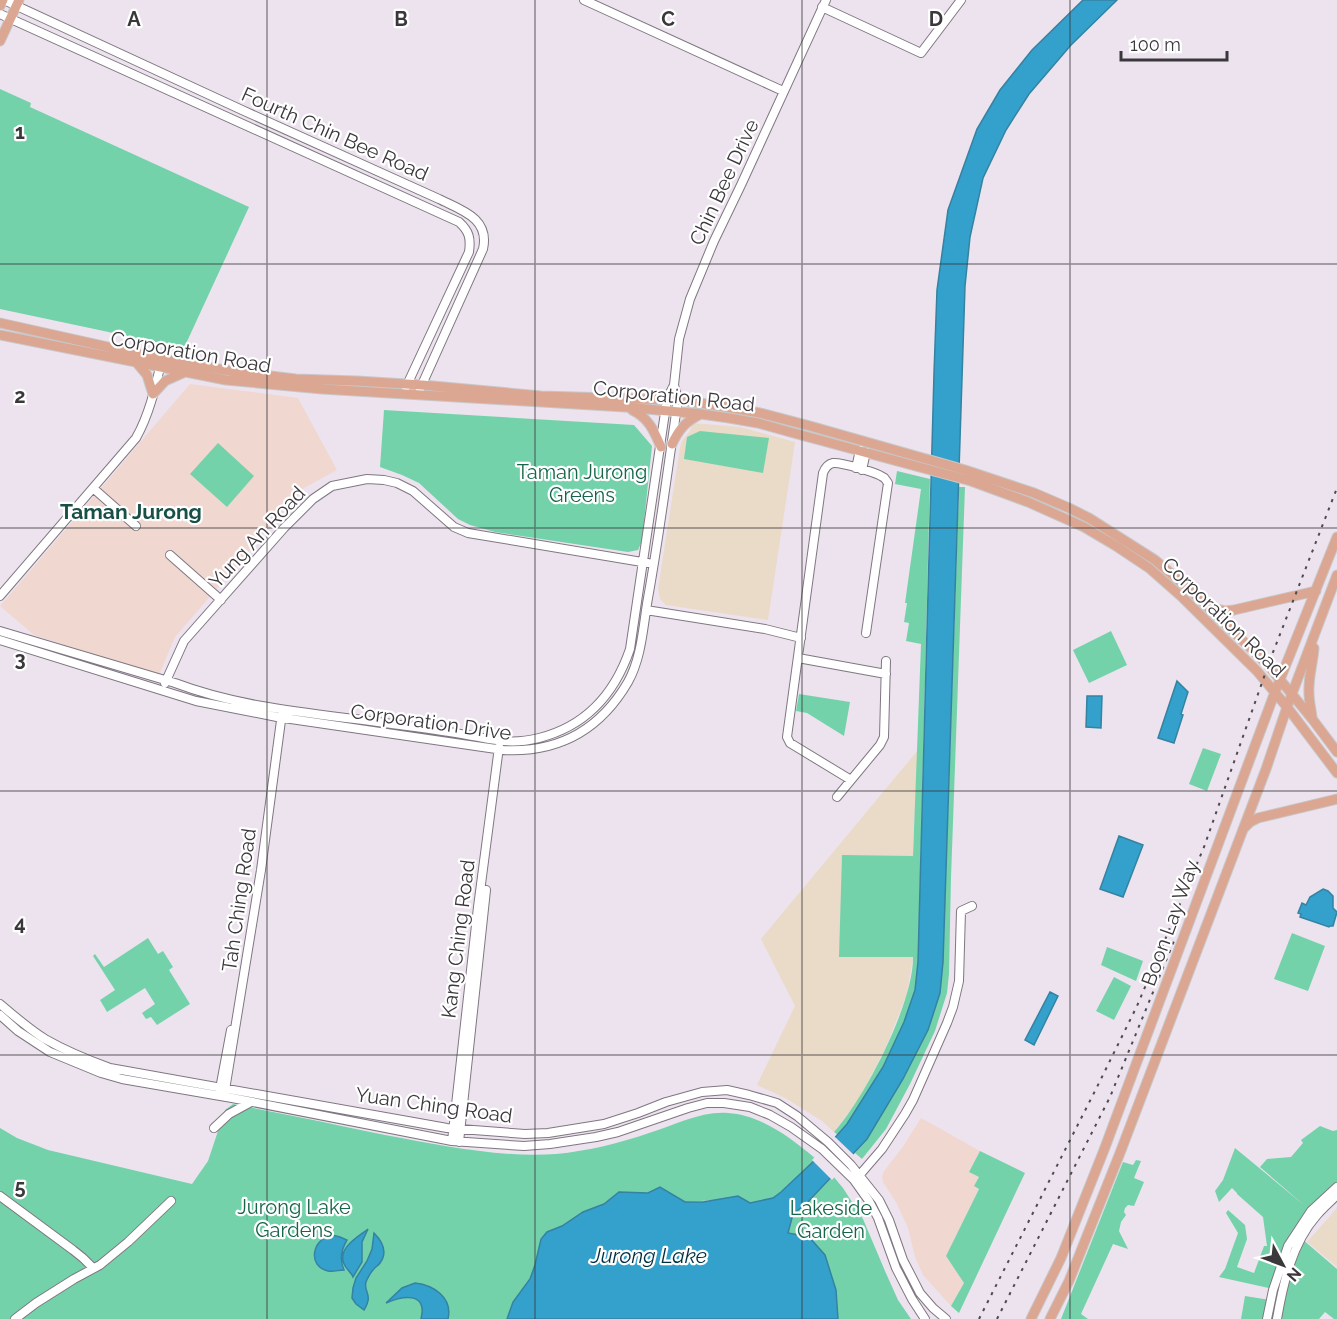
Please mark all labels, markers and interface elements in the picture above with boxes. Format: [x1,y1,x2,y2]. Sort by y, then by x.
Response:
text: A [127,7,141,31]
text: B [394,7,408,31]
text: C [661,7,675,31]
text: D [929,7,943,31]
scale bar [1121,24,1228,62]
text: 100 m [1130,34,1181,55]
street label: Fourth Chin Bee Road [238,82,432,186]
street label: Chin Bee Drive [684,115,764,249]
text: 1 [15,120,25,144]
street label: Corporation Road [109,326,273,378]
street label: Corporation Road [592,376,756,416]
text: 2 [14,384,26,408]
park label: Taman Jurong Greens [517,460,647,507]
street label: Yung An Road [204,481,310,593]
district label: Taman Jurong [60,499,202,524]
street label: Corporation Road [1157,552,1291,682]
text: 3 [14,647,26,671]
street label: Corporation Drive [349,699,513,745]
street label: Tah Ching Road [217,827,261,973]
street label: Boon Lay Way [1136,857,1204,989]
street label: Kang Ching Road [436,858,480,1020]
text: 4 [14,911,26,935]
street label: Yuan Ching Road [354,1082,514,1128]
text: 5 [14,1175,26,1199]
park label: Jurong Lake Gardens [237,1195,351,1242]
park label: Lakeside Garden [790,1196,873,1243]
north arrow [1253,1235,1313,1295]
water label: Jurong Lake [590,1243,707,1268]
text: N [1283,1264,1305,1285]

